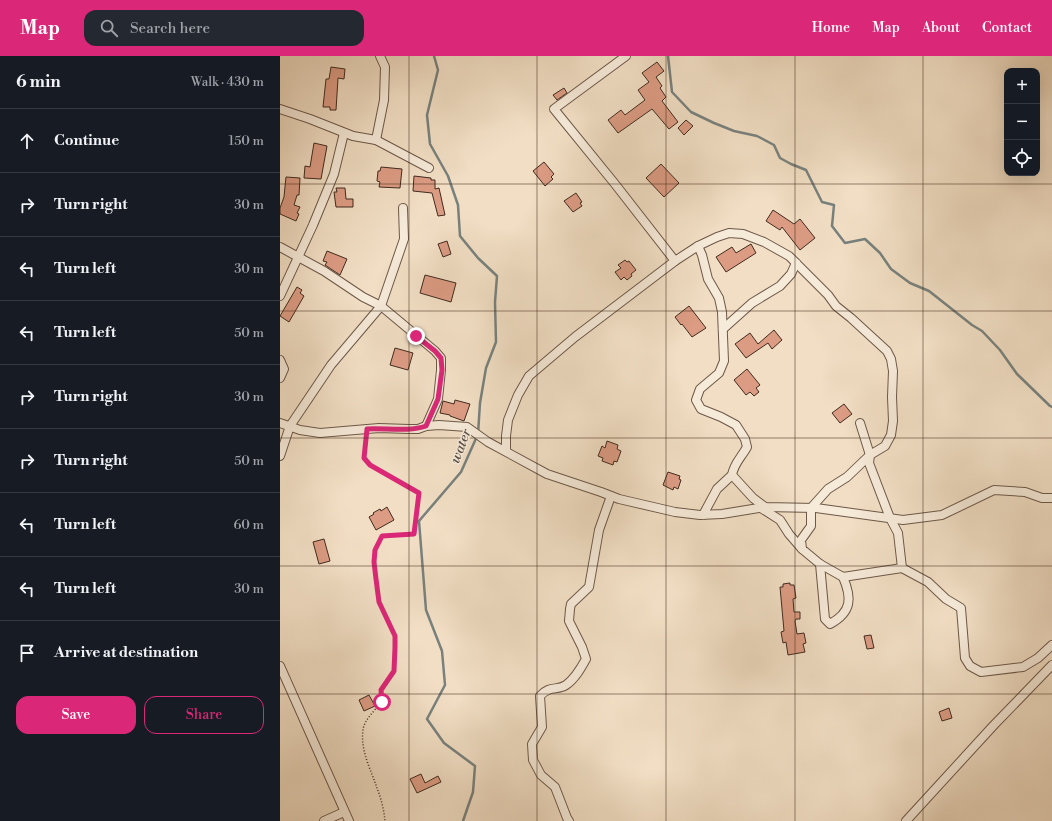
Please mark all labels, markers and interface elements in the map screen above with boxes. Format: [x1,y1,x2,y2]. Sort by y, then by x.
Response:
search box [84,10,364,46]
text: Map [20,16,60,40]
icon: search [98,17,120,39]
text: Search here [130,19,210,38]
text: Home [812,19,850,37]
text: Map [872,19,900,37]
text: About [922,19,960,37]
text: Contact [982,19,1032,37]
map controls [1004,68,1040,176]
button: + [1004,68,1040,104]
text: 6 min [16,71,61,93]
text: Walk · 430 m [191,74,264,90]
button: − [1004,104,1040,140]
icon: ahead [16,130,38,152]
text: Continue [54,131,119,150]
text: 150 m [229,133,264,149]
button: locate [1004,140,1040,176]
icon: right [16,194,38,216]
text: Turn right [54,195,128,214]
text: 30 m [234,197,264,213]
icon: left [16,258,38,280]
text: Turn left [54,259,116,278]
text: 30 m [234,261,264,277]
icon: left [16,322,38,344]
text: Turn left [54,323,116,342]
text: 50 m [234,325,264,341]
route end [407,327,425,345]
icon: right [16,386,38,408]
text: Turn right [54,387,128,406]
text: 30 m [234,389,264,405]
water label: water [446,426,476,466]
icon: right [16,450,38,472]
text: Turn right [54,451,128,470]
text: 50 m [234,453,264,469]
icon: left [16,514,38,536]
text: Turn left [54,515,116,534]
text: 60 m [233,517,264,533]
icon: left [16,578,38,600]
text: Turn left [54,579,116,598]
text: 30 m [234,581,264,597]
icon: arrive [16,642,38,664]
text: Arrive at destination [54,643,198,662]
route start [373,693,391,711]
button: Save [16,696,136,734]
button: Share [144,696,264,734]

